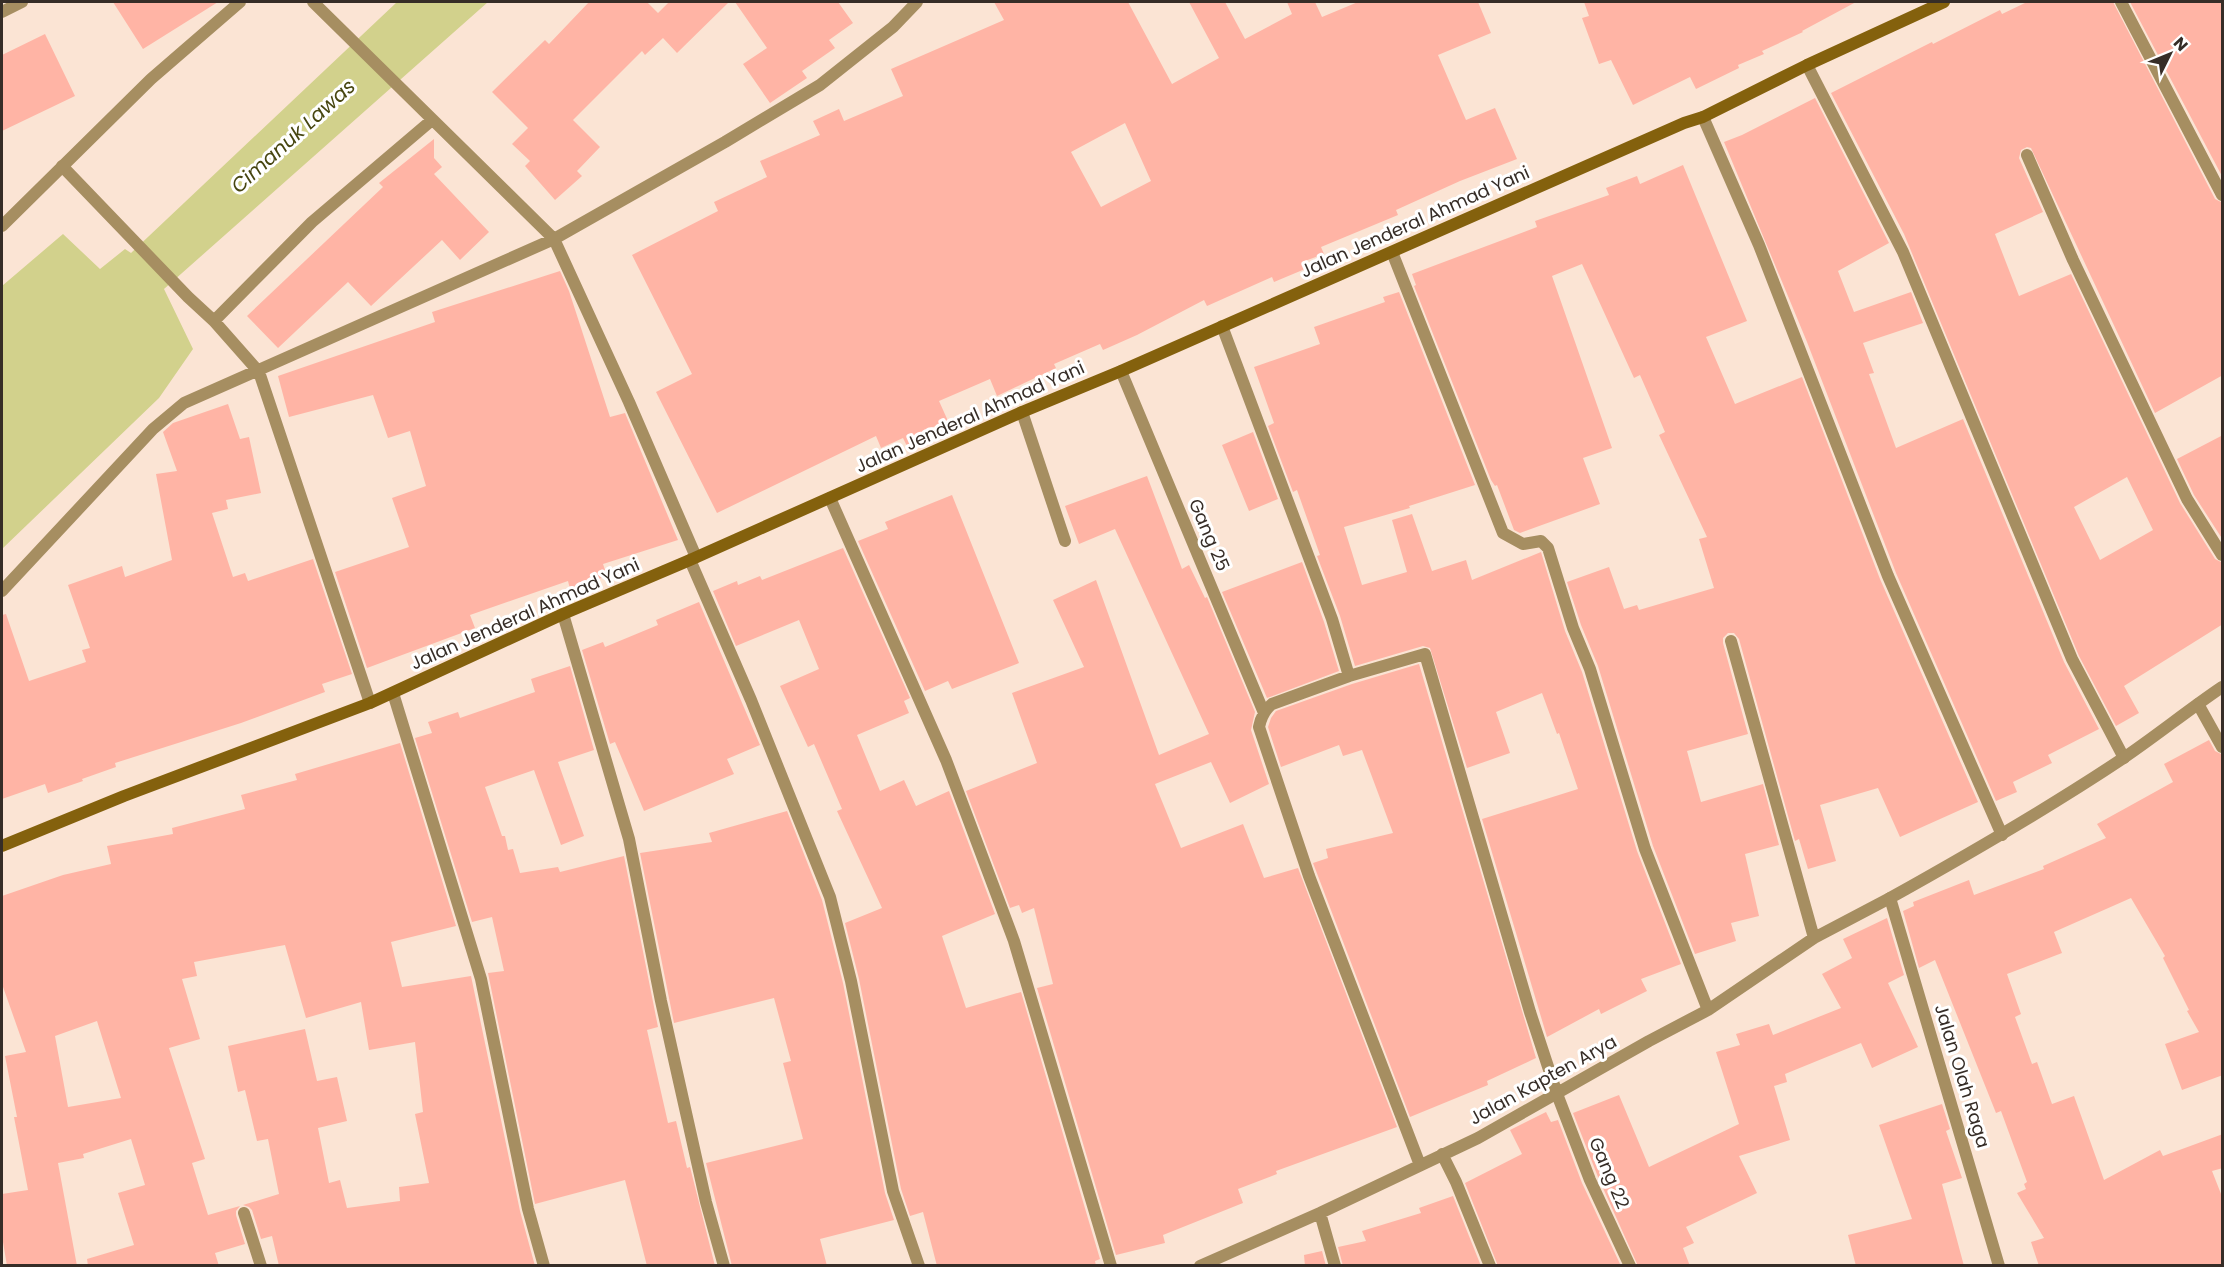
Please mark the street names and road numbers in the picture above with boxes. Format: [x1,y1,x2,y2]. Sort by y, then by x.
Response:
street label: Jalan Jenderal Ahmad Yani [1296,160,1533,283]
street label: Jalan Jenderal Ahmad Yani [851,355,1088,478]
street label: Gang 25 [1183,495,1236,575]
street label: Jalan Jenderal Ahmad Yani [406,552,643,675]
street label: Jalan Olah Raga [1929,1001,1996,1151]
street label: Jalan Kapten Arya [1465,1029,1621,1130]
street label: Gang 22 [1583,1133,1636,1212]

